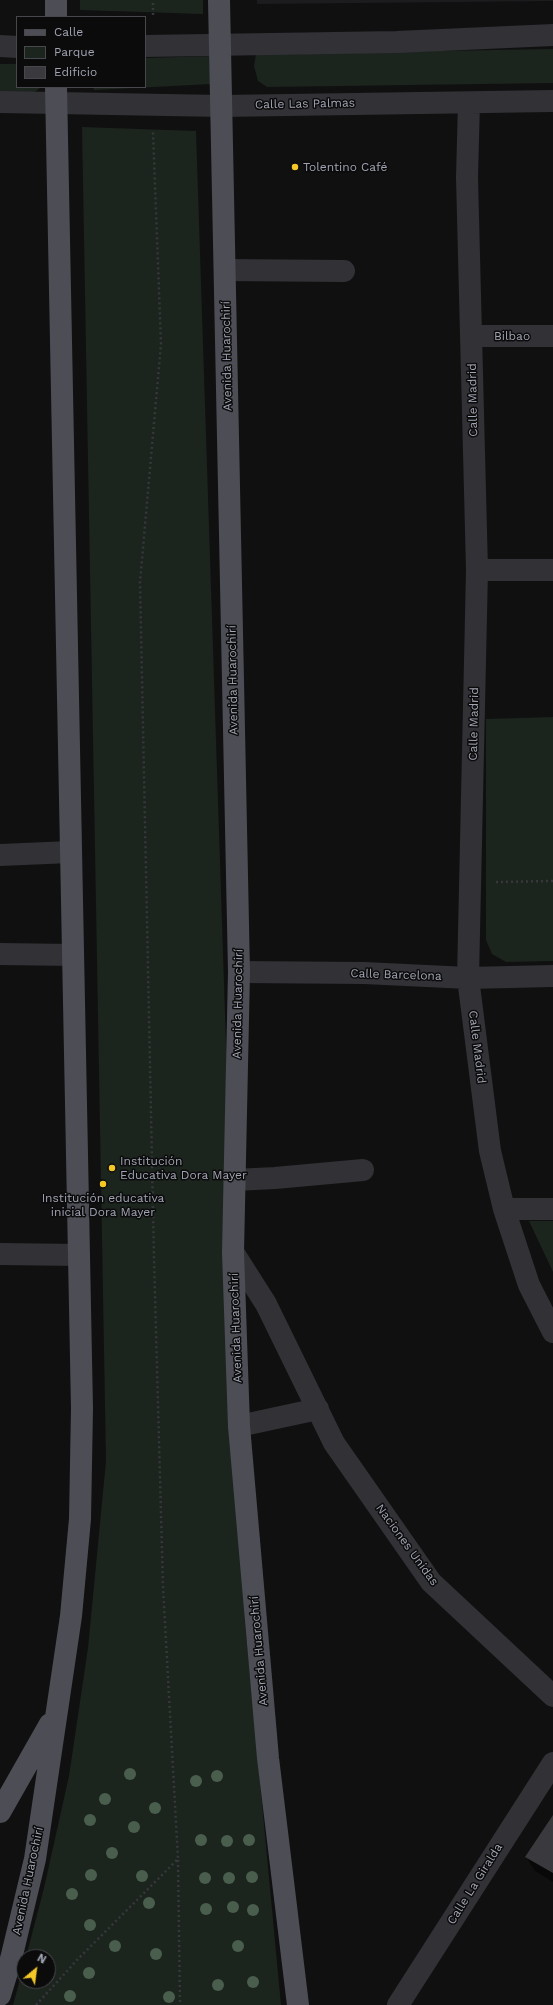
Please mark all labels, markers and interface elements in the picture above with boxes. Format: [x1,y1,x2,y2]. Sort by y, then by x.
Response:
legend [16,16,146,88]
text: Calle [54,25,83,39]
text: Parque [54,45,95,59]
text: Edificio [54,65,97,79]
street label: Calle Las Palmas [255,96,355,112]
place label: Tolentino Café [303,160,387,174]
marker: Tolentino Café [290,162,300,172]
street label: Avenida Huarochirí [219,301,235,411]
street label: Bilbao [494,329,530,343]
street label: Calle Madrid [465,363,481,437]
street label: Avenida Huarochirí [225,625,241,735]
street label: Calle Madrid [466,687,482,761]
street label: Avenida Huarochirí [230,949,246,1059]
street label: Calle Barcelona [350,966,442,984]
street label: Calle Madrid [465,1010,489,1084]
place label: Institución Educativa Dora Mayer [120,1154,247,1182]
marker: Institución Educativa Dora Mayer [107,1163,117,1173]
marker: Institución educativa inicial Dora Mayer [98,1179,108,1189]
place label: Institución educativa inicial Dora Mayer [42,1191,164,1219]
street label: Avenida Huarochirí [227,1273,245,1383]
street label: Naciones Unidas [373,1501,441,1589]
street label: Avenida Huarochirí [247,1596,271,1706]
street label: Avenida Huarochirí [10,1826,46,1936]
street label: Calle La Giralda [444,1841,506,1927]
north arrow [16,1949,56,1989]
text: N [35,1951,48,1967]

